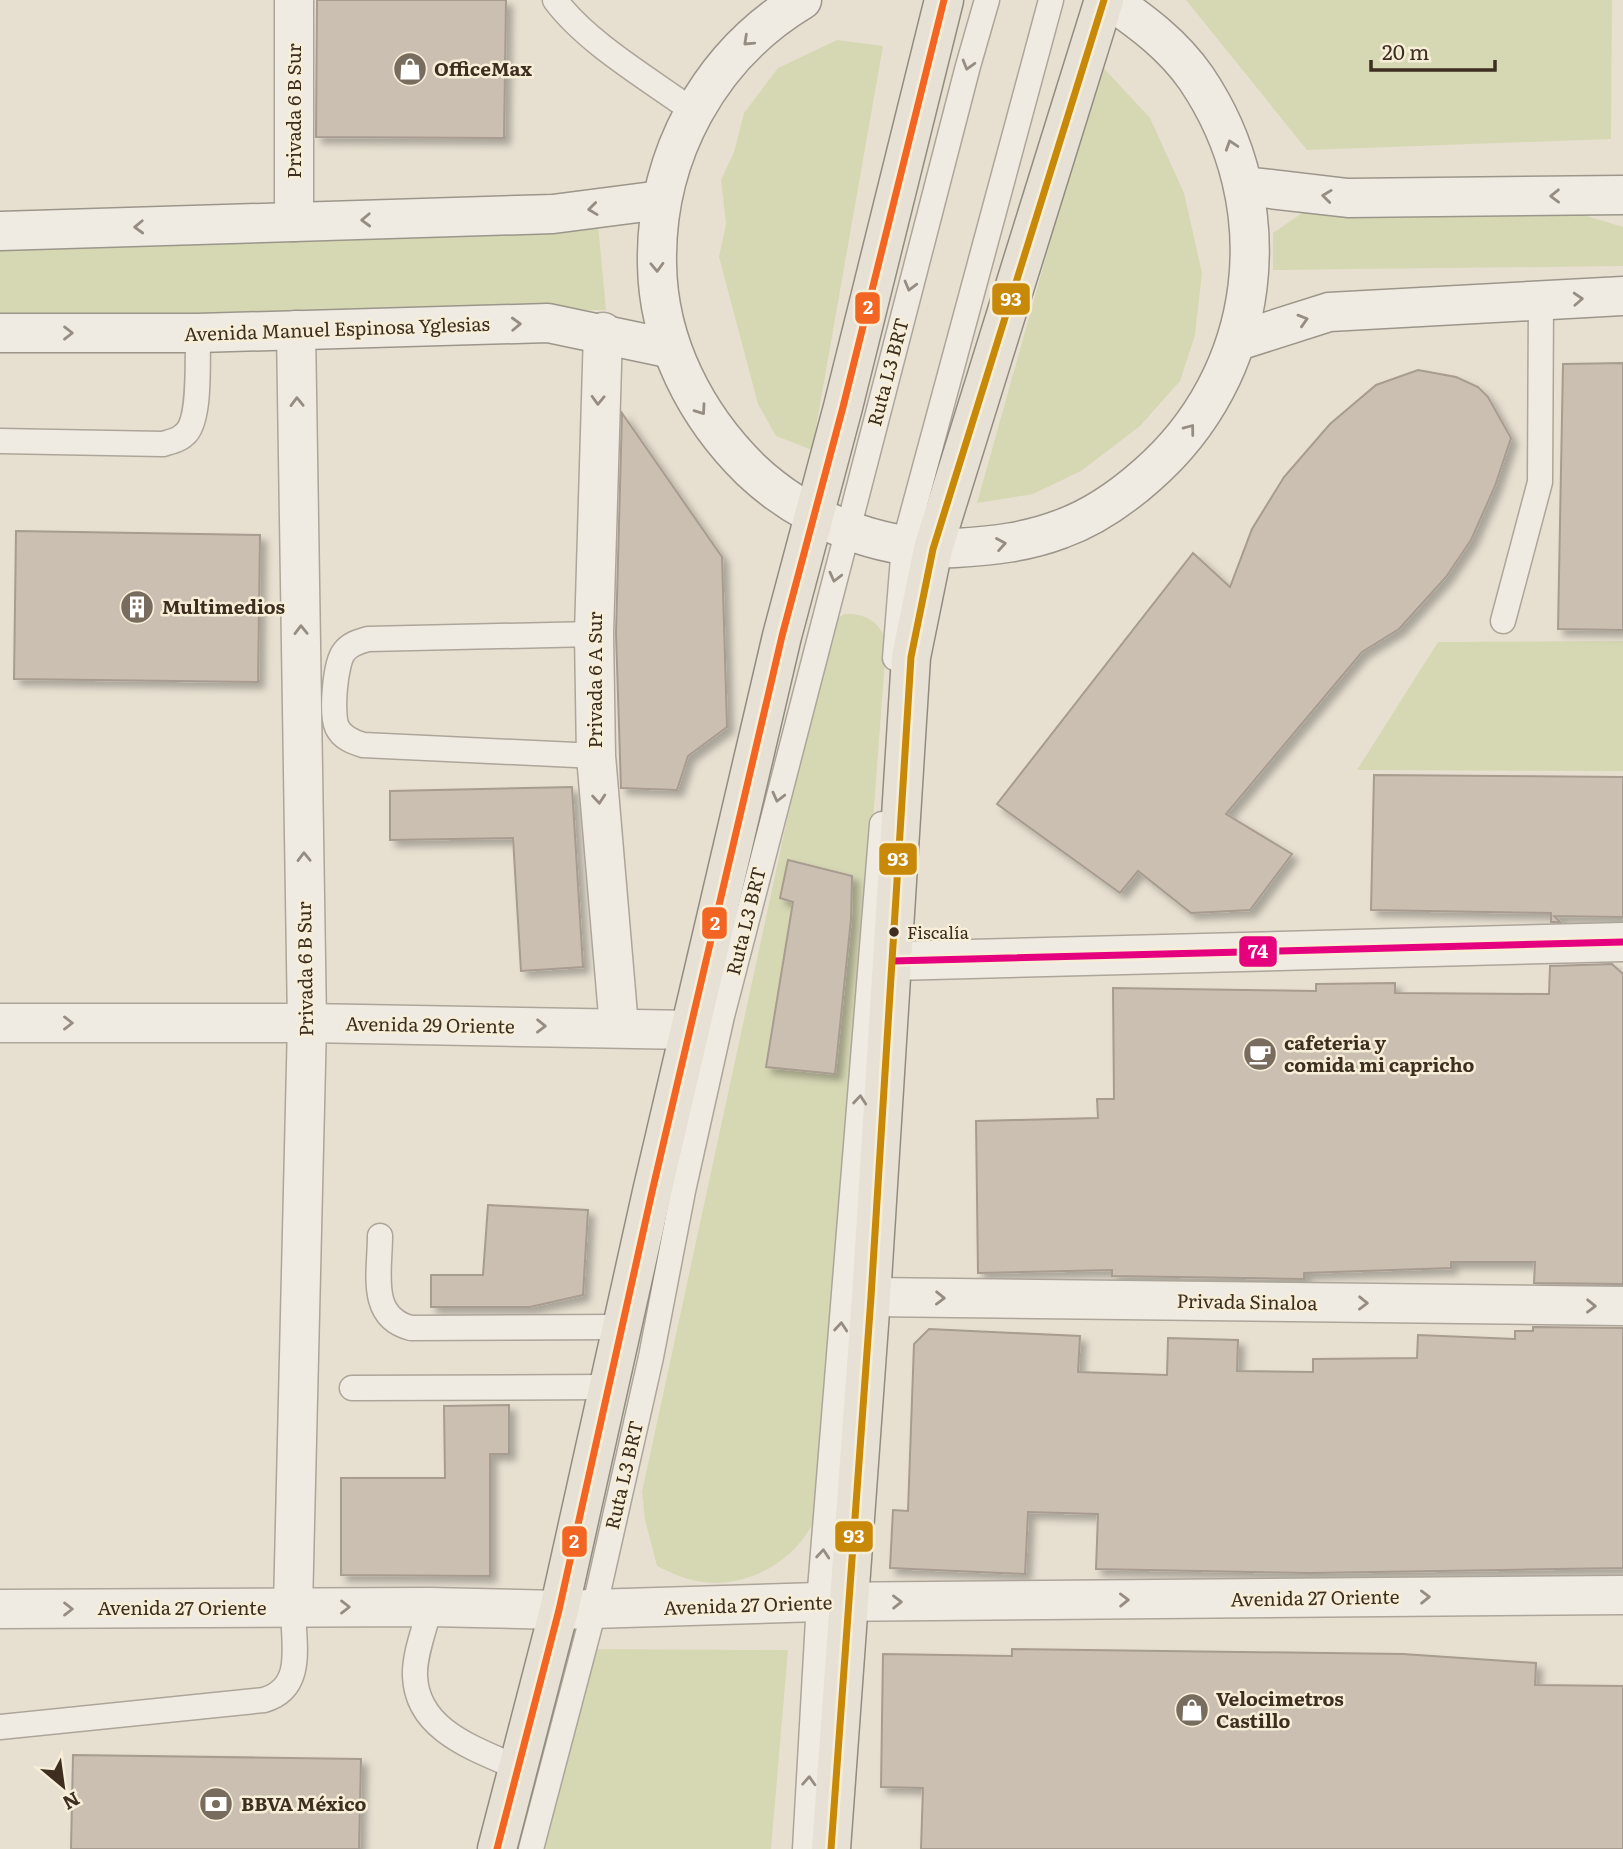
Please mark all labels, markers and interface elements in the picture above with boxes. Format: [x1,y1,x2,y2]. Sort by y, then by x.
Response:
scale bar [1371,28,1495,72]
one-way arrow [744,33,757,45]
text: 20 m [1382,35,1429,66]
street label: Privada 6 B Sur [279,43,307,179]
shop icon: OfficeMax [391,50,429,88]
place label: OfficeMax [434,54,532,82]
one-way arrow [962,59,976,71]
one-way arrow [1224,139,1239,151]
one-way arrow [1322,188,1333,203]
one-way arrow [1549,188,1560,204]
one-way arrow [587,201,599,216]
one-way arrow [360,212,371,227]
one-way arrow [133,219,143,235]
one-way arrow [650,262,665,273]
one-way arrow [904,279,919,291]
line badge: 93 [991,282,1031,316]
text: 93 [1000,284,1022,312]
line badge: 2 [854,291,881,325]
one-way arrow [1573,291,1584,306]
text: 2 [863,292,873,320]
street label: Avenida Manuel Espinosa Yglesias [184,309,491,347]
one-way arrow [1297,314,1309,329]
street label: Ruta L3 BRT [859,315,915,429]
one-way arrow [511,316,522,331]
one-way arrow [63,325,74,341]
one-way arrow [591,395,606,406]
one-way arrow [289,397,305,407]
one-way arrow [693,402,705,415]
one-way arrow [1182,425,1194,437]
one-way arrow [995,537,1007,552]
one-way arrow [829,571,843,583]
building icon: Multimedios [118,588,156,626]
place label: Multimedios [162,592,285,620]
street label: Privada 6 A Sur [580,612,608,748]
one-way arrow [293,624,309,634]
one-way arrow [772,791,786,803]
one-way arrow [591,794,606,805]
line badge: 93 [878,842,918,876]
text: 93 [887,844,909,872]
one-way arrow [296,851,312,862]
street label: Ruta L3 BRT [718,864,772,978]
street label: Privada 6 B Sur [289,901,319,1037]
line badge: 2 [701,906,728,940]
text: 2 [710,908,720,936]
place label: Fiscalía [907,919,970,944]
marker: Fiscalía [887,925,901,939]
line badge: 74 [1238,935,1278,968]
text: 74 [1248,936,1269,964]
street label: Avenida 29 Oriente [345,1009,515,1039]
one-way arrow [63,1015,74,1031]
one-way arrow [536,1018,546,1034]
place label: cafeteria y comida mi capricho [1284,1028,1475,1078]
cafe icon: cafeteria y comida mi capricho [1241,1035,1279,1073]
one-way arrow [852,1094,867,1105]
street label: Privada Sinaloa [1176,1286,1319,1316]
one-way arrow [935,1290,945,1306]
one-way arrow [1358,1295,1369,1311]
one-way arrow [1586,1298,1596,1314]
one-way arrow [833,1321,848,1332]
street label: Ruta L3 BRT [597,1418,649,1532]
line badge: 93 [834,1520,874,1553]
text: 93 [843,1521,865,1549]
line badge: 2 [561,1525,588,1558]
text: 2 [569,1526,579,1554]
one-way arrow [815,1548,830,1559]
street label: Avenida 27 Oriente [1230,1582,1400,1612]
street label: Avenida 27 Oriente [663,1587,833,1621]
one-way arrow [1420,1589,1431,1604]
one-way arrow [1119,1592,1130,1607]
street label: Avenida 27 Oriente [97,1593,267,1621]
one-way arrow [892,1594,902,1610]
one-way arrow [340,1599,350,1615]
one-way arrow [63,1601,74,1617]
place label: Velocimetros Castillo [1216,1684,1344,1734]
shop icon: Velocimetros Castillo [1173,1691,1211,1729]
north arrow [28,1751,98,1821]
one-way arrow [801,1775,816,1786]
bank icon: BBVA México [197,1785,235,1823]
text: N [58,1786,85,1818]
place label: BBVA México [241,1789,367,1817]

